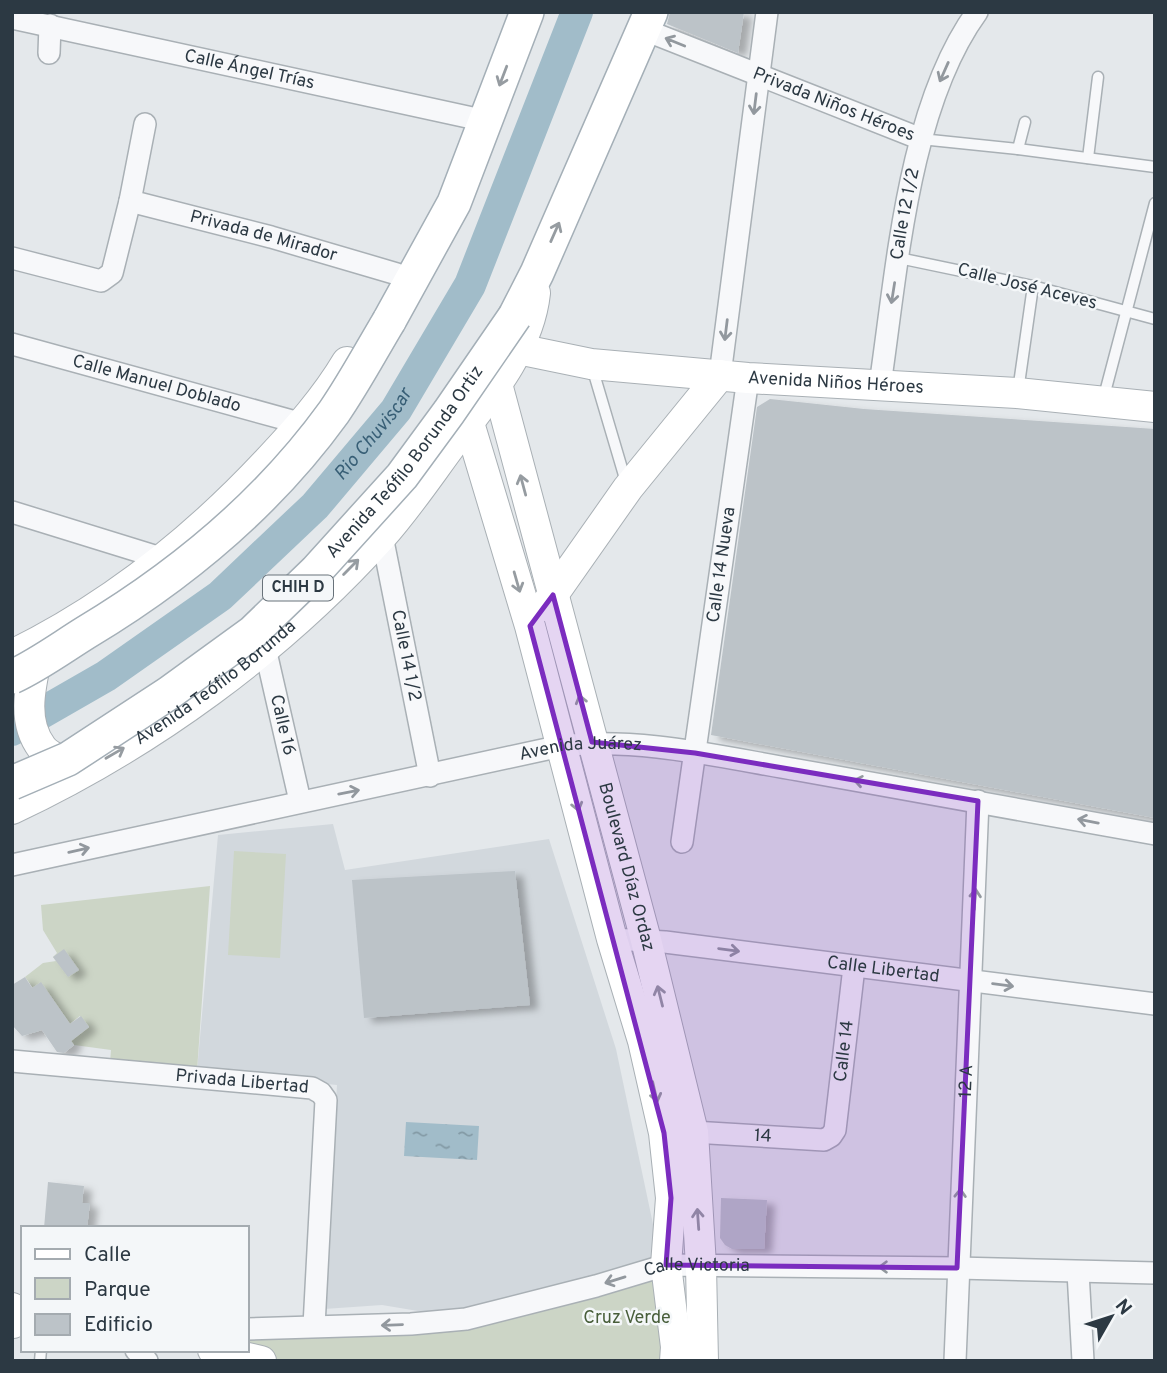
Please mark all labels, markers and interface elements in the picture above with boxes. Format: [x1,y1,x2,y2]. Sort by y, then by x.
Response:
one-way arrow [665,35,687,48]
street label: Calle Ángel Trías [182,44,317,95]
one-way arrow [937,61,950,82]
street label: Privada Niños Héroes [749,62,918,147]
one-way arrow [496,65,508,86]
one-way arrow [748,92,761,115]
street label: Calle 12 1/2 [886,166,925,262]
street label: Privada de Mirador [187,205,340,267]
one-way arrow [549,222,562,244]
street label: Calle José Aceves [955,259,1099,315]
one-way arrow [887,281,900,304]
one-way arrow [719,318,732,341]
street label: Calle Manuel Doblado [70,350,244,418]
street label: Avenida Teófilo Borunda Ortiz [321,361,489,563]
street label: Avenida Niños Héroes [747,367,924,399]
water label: Rio Chuviscar [329,383,419,486]
one-way arrow [516,474,529,497]
street label: Calle 14 Nueva [702,505,741,624]
one-way arrow [342,559,359,576]
one-way arrow [511,570,524,592]
road number: CHIH D [263,576,333,600]
street label: Calle 14 1/2 [386,608,426,703]
street label: Avenida Teófilo Borunda [130,615,301,751]
street label: Calle 16 [264,692,301,758]
one-way arrow [575,694,588,716]
street label: Avenida Juárez [517,732,643,766]
one-way arrow [105,746,125,760]
one-way arrow [853,775,876,788]
street label: Boulevard Díaz Ordaz [593,780,660,954]
one-way arrow [337,784,360,798]
one-way arrow [570,790,583,812]
one-way arrow [1077,814,1100,828]
one-way arrow [67,843,90,857]
one-way arrow [969,888,982,911]
one-way arrow [717,944,740,957]
street label: Calle Libertad [826,951,941,988]
one-way arrow [991,979,1014,992]
one-way arrow [653,985,666,1008]
street label: Calle 14 [829,1019,859,1083]
street label: Privada Libertad [174,1064,310,1099]
street label: 12 A [954,1064,979,1098]
one-way arrow [648,1080,662,1103]
street label: 14 [753,1124,772,1148]
one-way arrow [954,1188,967,1211]
one-way arrow [691,1208,704,1231]
legend [21,1226,248,1352]
text: Calle [84,1242,131,1269]
street label: Calle Victoria [641,1253,750,1283]
one-way arrow [878,1260,901,1274]
one-way arrow [604,1275,626,1288]
text: Parque [84,1277,151,1304]
north arrow [1076,1282,1146,1352]
text: N [1109,1295,1136,1320]
park label: Cruz Verde [583,1307,671,1330]
text: Edificio [84,1312,153,1339]
one-way arrow [381,1318,404,1331]

